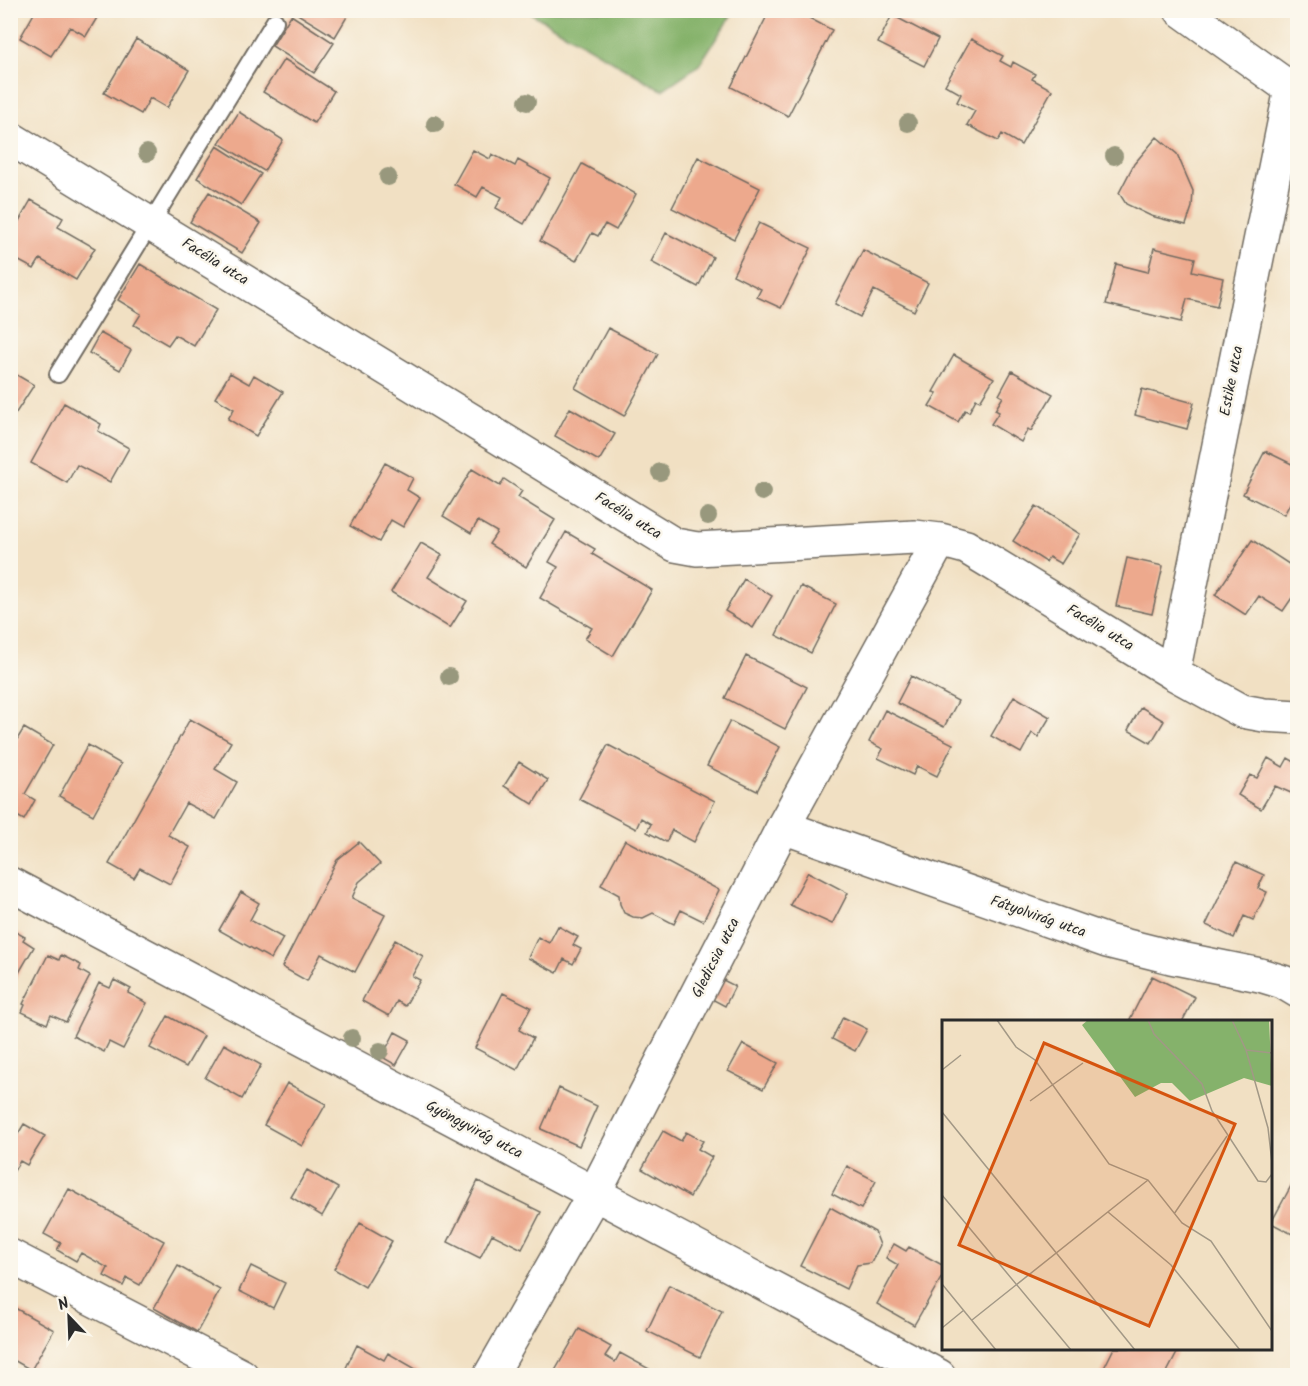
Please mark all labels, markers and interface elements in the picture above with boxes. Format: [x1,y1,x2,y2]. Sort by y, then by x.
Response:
street label: Facélia utca [177,232,253,292]
street label: Estike utca [1213,344,1251,418]
street label: Facélia utca [590,486,666,546]
street label: Facélia utca [1062,598,1138,658]
street label: Fátyolvirág utca [987,889,1089,945]
street label: Gledicsia utca [686,914,746,1002]
inset map [942,1020,1272,1350]
street label: Gyöngyvirág utca [421,1094,527,1166]
north arrow [39,1287,99,1347]
text: N [54,1291,73,1318]

